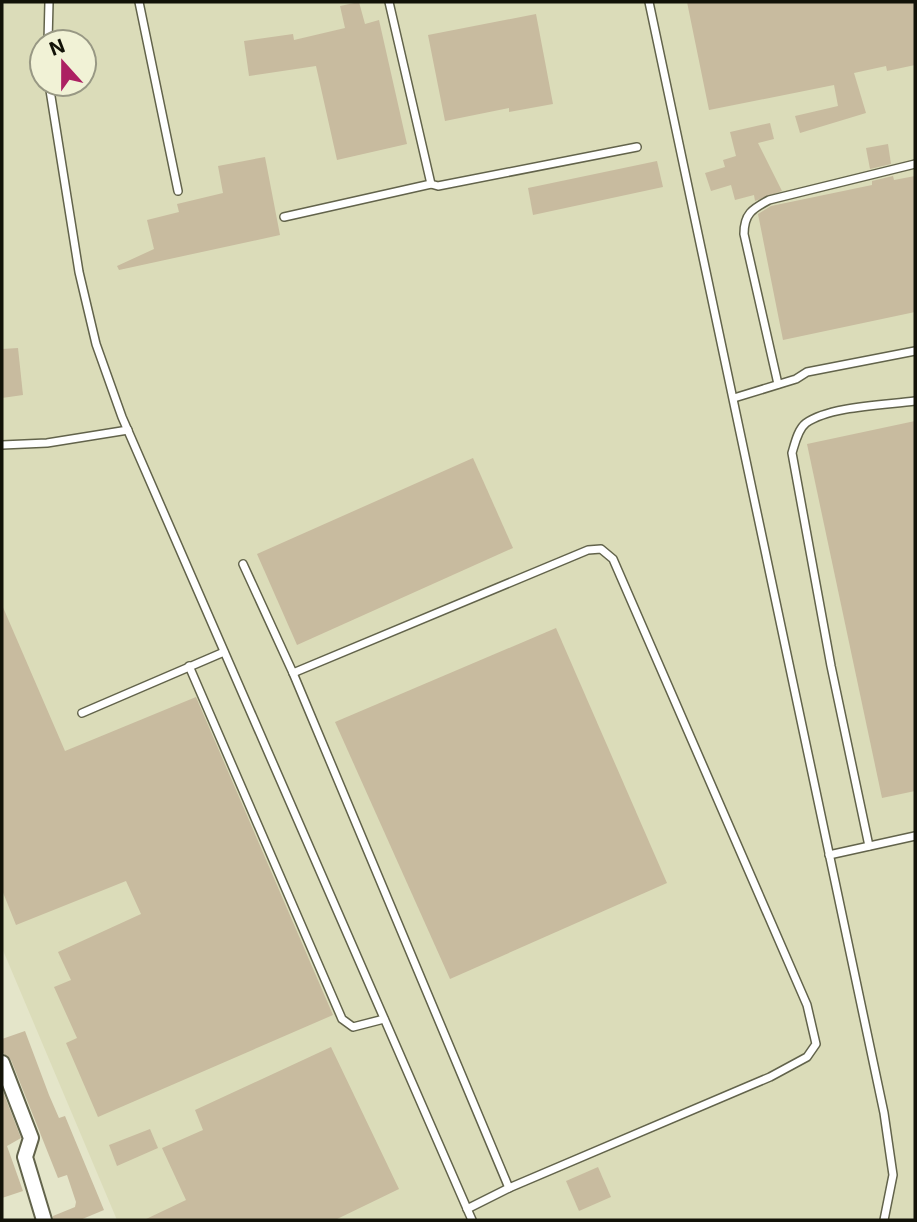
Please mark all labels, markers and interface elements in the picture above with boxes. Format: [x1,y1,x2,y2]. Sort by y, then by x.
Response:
north arrow [28,28,98,98]
text: N [46,34,68,61]

